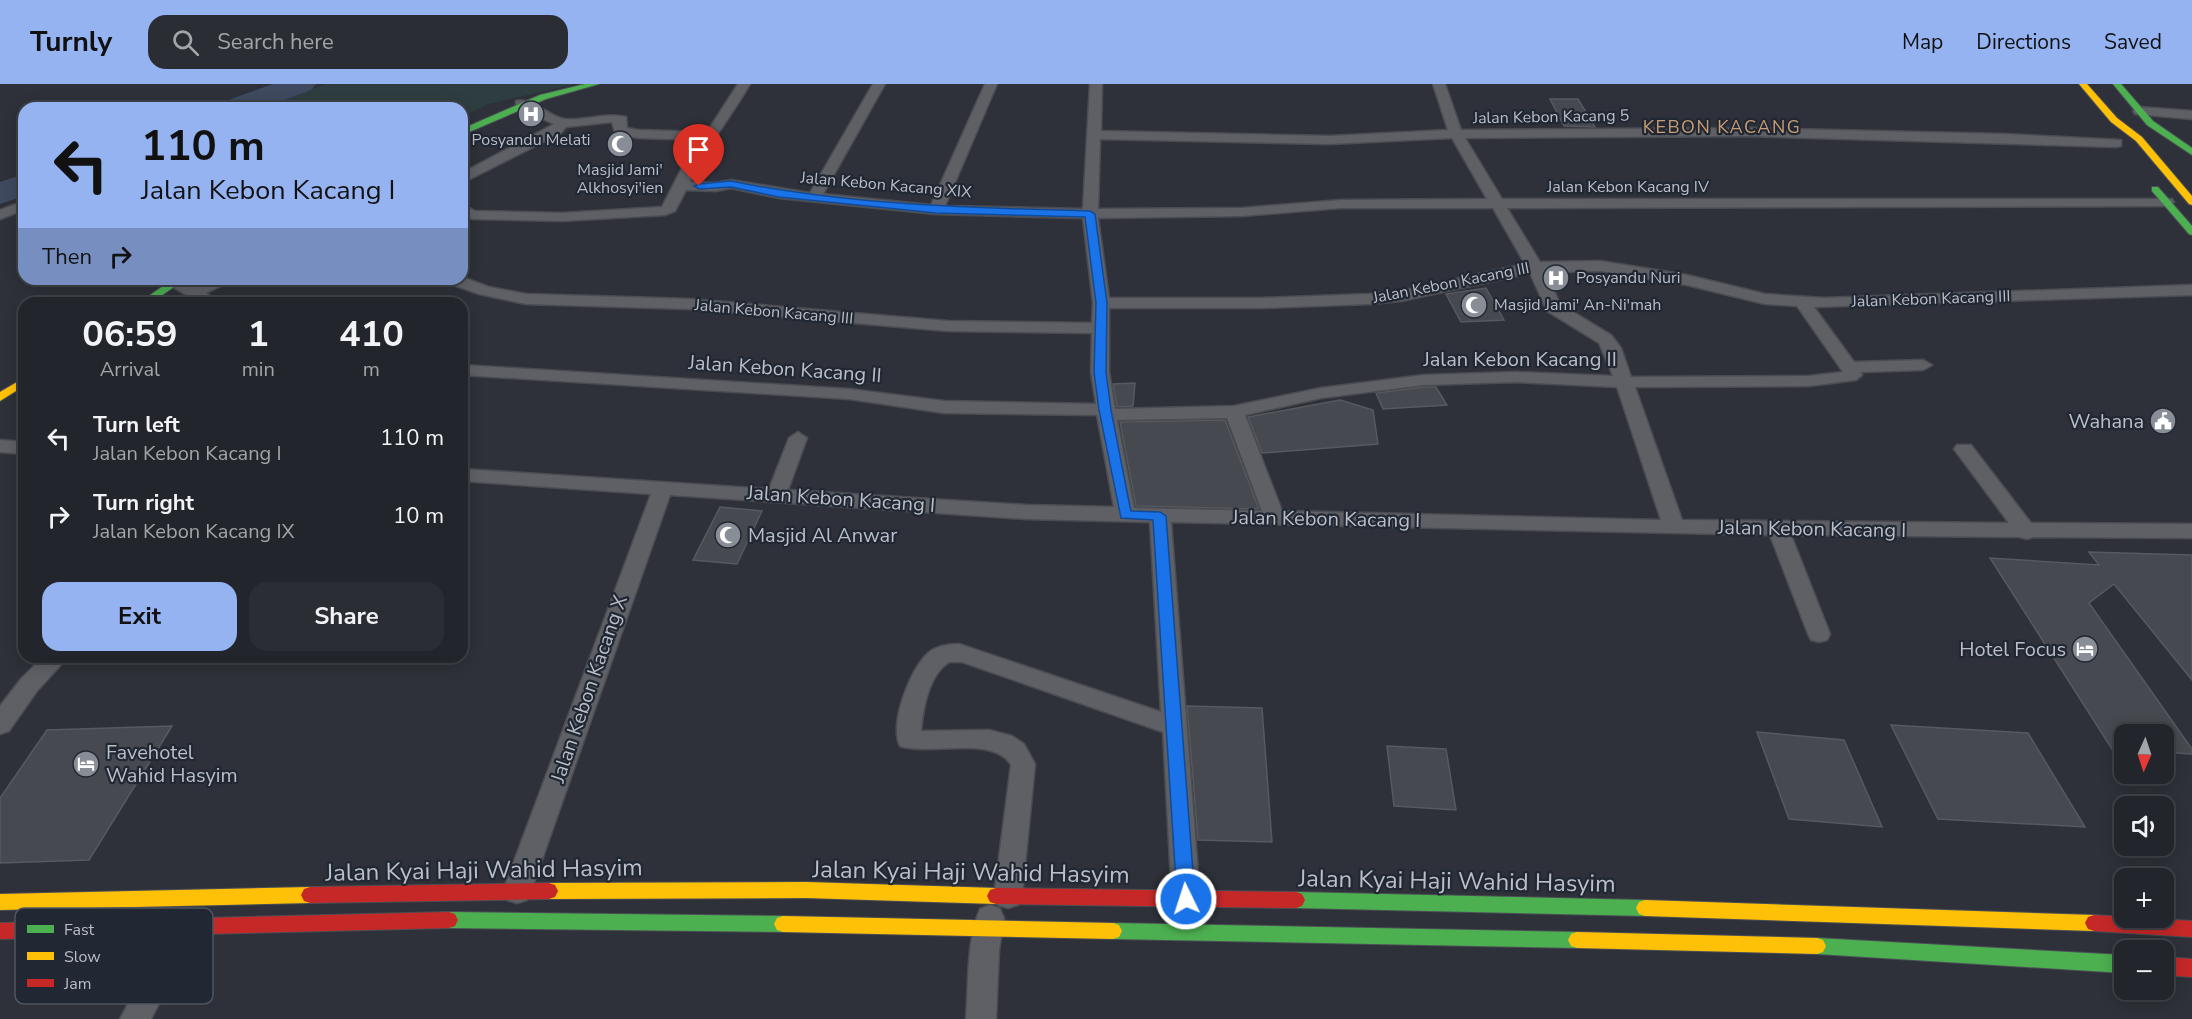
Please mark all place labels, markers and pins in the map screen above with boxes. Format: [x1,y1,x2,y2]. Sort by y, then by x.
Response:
hospital icon: Posyandu Melati [516,99,546,129]
pin [673,124,724,186]
place label: Posyandu Melati [472,129,590,151]
mosque icon: Masjid Jami' Alkhosyi'ien [605,129,635,159]
place label: Masjid Jami' Alkhosyi'ien [577,159,663,199]
hospital icon: Posyandu Nuri [1541,263,1571,293]
place label: Posyandu Nuri [1576,267,1681,289]
mosque icon: Masjid Jami' An-Ni'mah [1459,290,1489,320]
place label: Masjid Jami' An-Ni'mah [1494,294,1661,316]
public building icon: Wahana [2148,406,2178,436]
place label: Wahana [2069,408,2144,435]
mosque icon: Masjid Al Anwar [713,520,743,550]
place label: Masjid Al Anwar [748,522,897,549]
hotel icon: Hotel Focus [2070,634,2100,664]
place label: Hotel Focus [1959,636,2066,663]
place label: Favehotel Wahid Hasyim [106,739,238,789]
hotel icon: Favehotel Wahid Hasyim [71,749,101,779]

